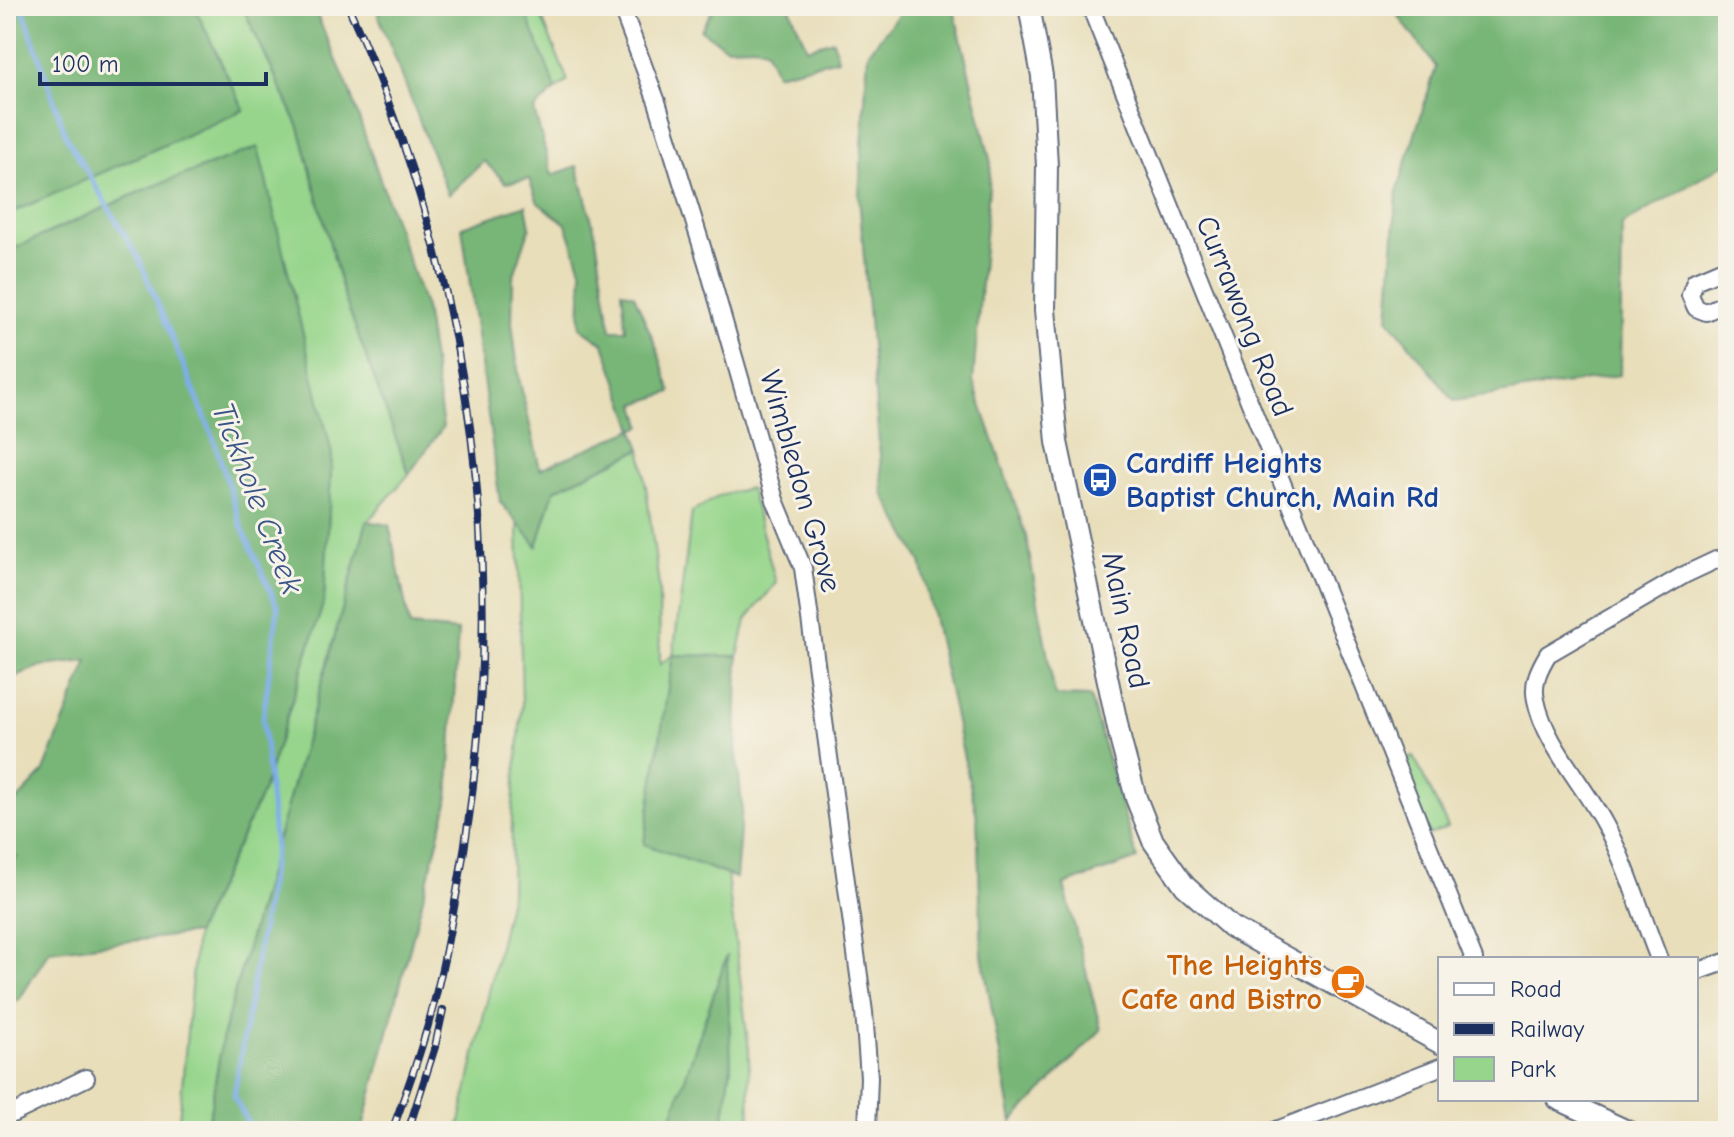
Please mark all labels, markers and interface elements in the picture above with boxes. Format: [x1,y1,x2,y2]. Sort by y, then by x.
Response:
scale bar [40,36,266,86]
text: 100 m [52,50,119,78]
street label: Currawong Road [1188,211,1301,422]
street label: Wimbledon Grove [752,366,849,596]
water label: Tickhole Creek [204,397,311,599]
place label: Cardiff Heights Baptist Church, Main Rd [1126,446,1439,515]
bus stop icon: Cardiff Heights Baptist Church, Main Rd [1081,461,1119,499]
street label: Main Road [1094,549,1157,692]
place label: The Heights Cafe and Bistro [1121,948,1322,1017]
legend [1438,957,1698,1101]
cafe icon: The Heights Cafe and Bistro [1329,963,1367,1001]
text: Road [1510,975,1562,1003]
text: Railway [1510,1015,1584,1043]
text: Park [1510,1055,1556,1083]

